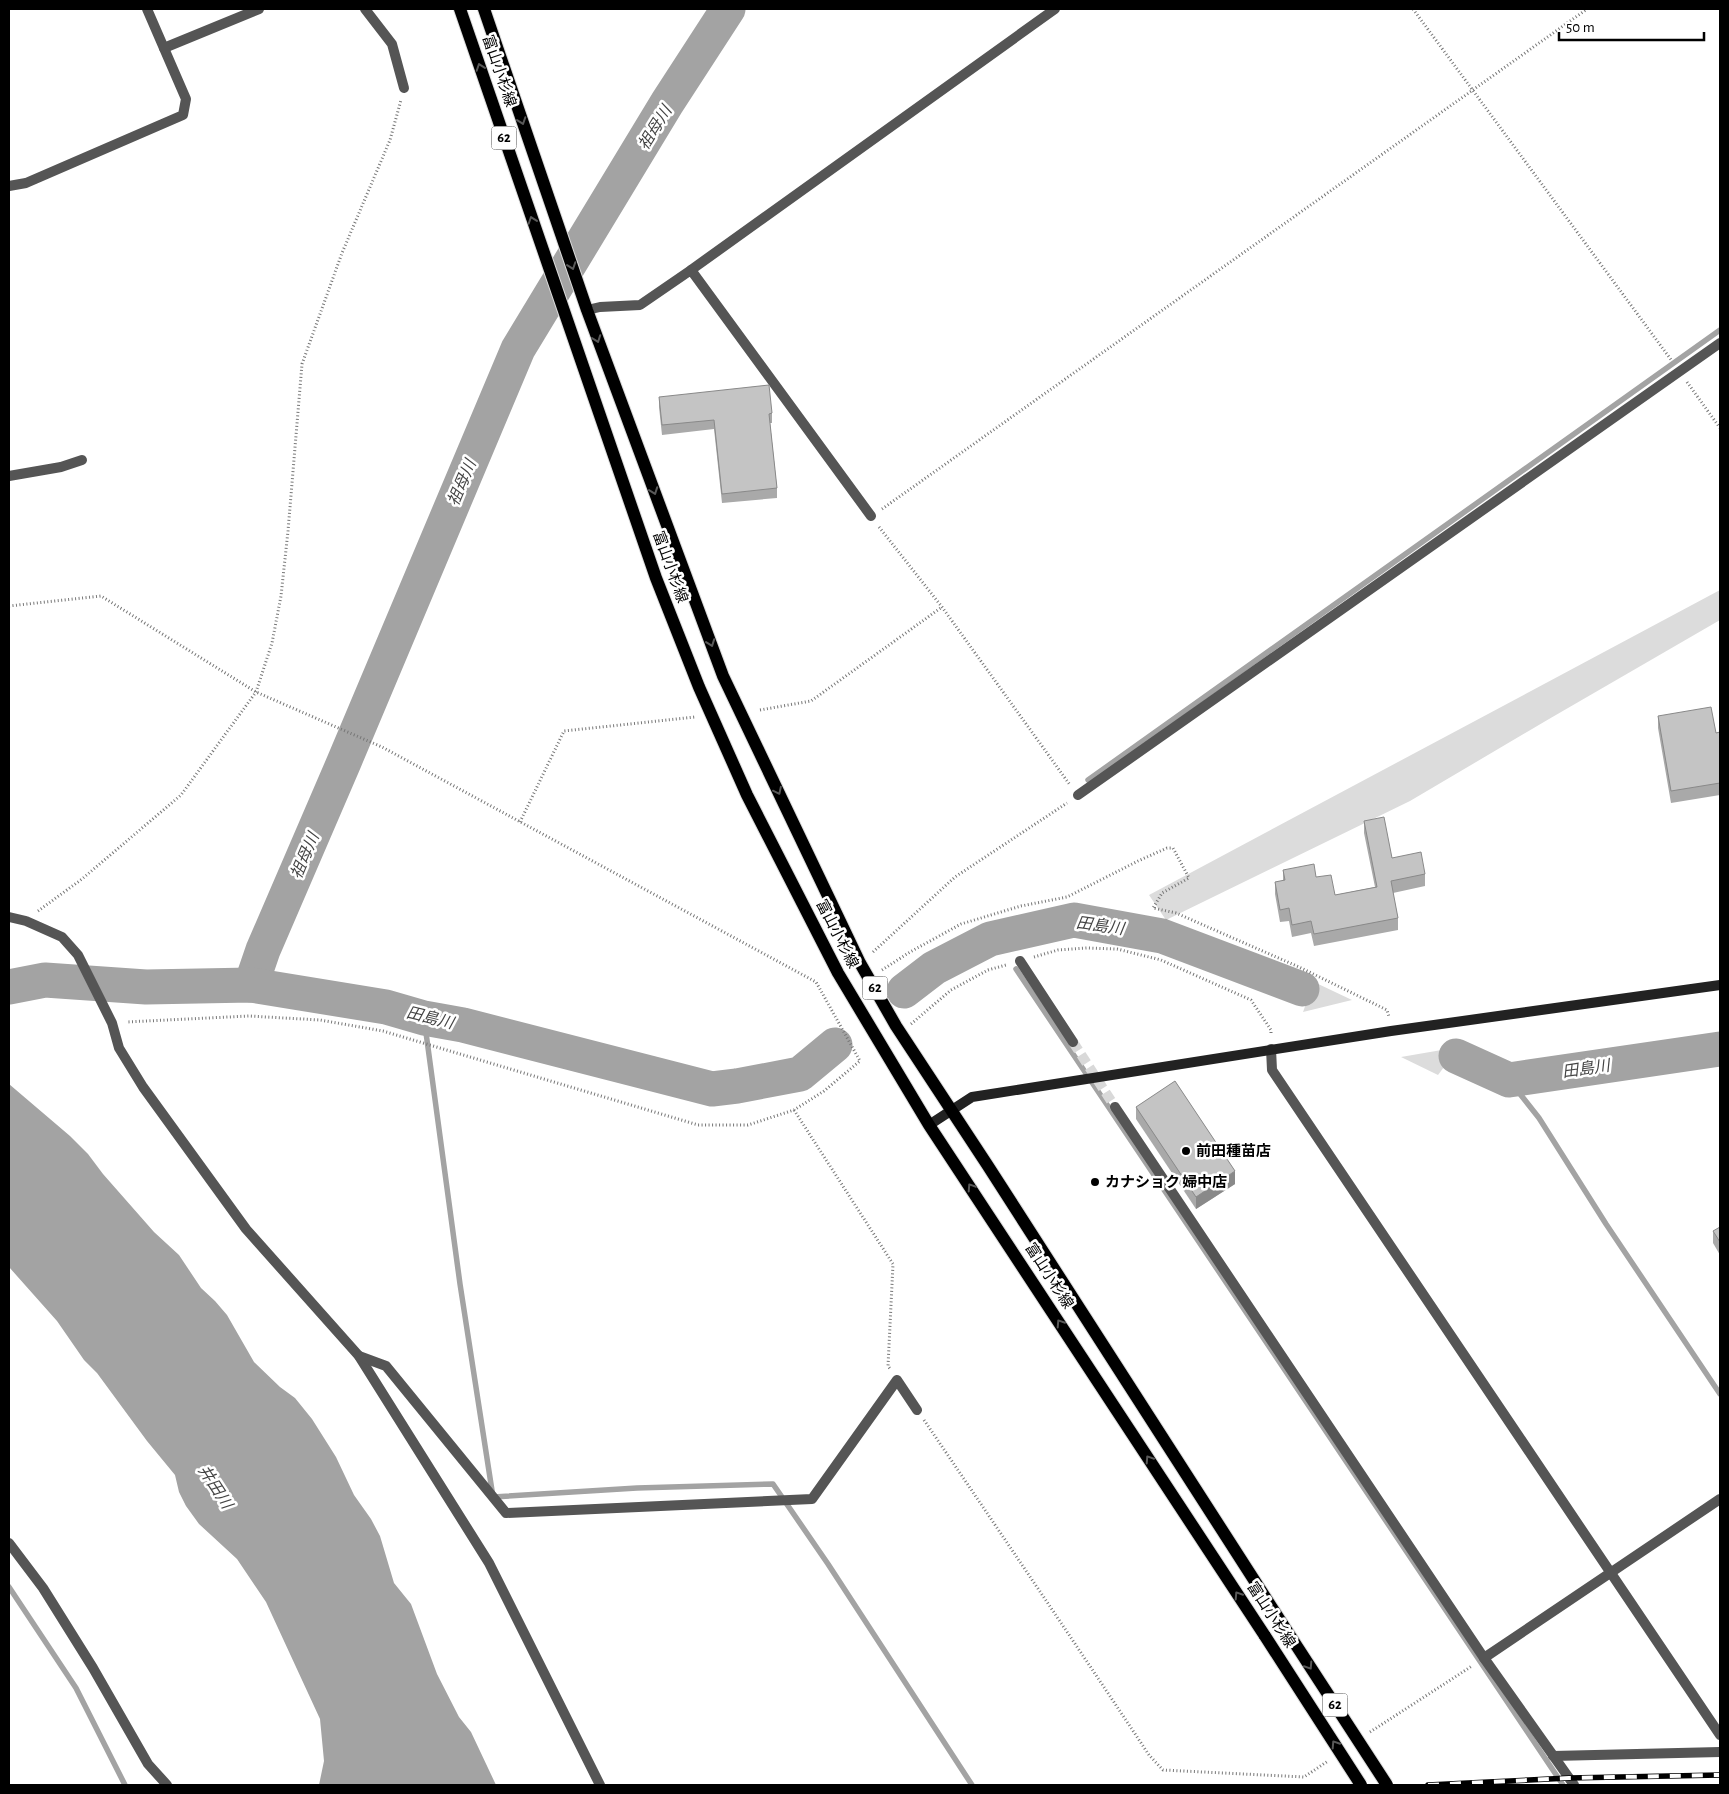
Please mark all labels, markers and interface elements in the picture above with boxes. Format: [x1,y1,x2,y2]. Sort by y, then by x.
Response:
scale bar [1559,10,1704,42]
text: 50 m [1566,20,1595,35]
street label: 富山小杉線 [480,33,519,109]
one-way arrow [476,63,486,71]
water label: 祖母川 [635,101,676,153]
one-way arrow [517,117,527,125]
road number: 62 [492,126,516,150]
one-way arrow [528,217,538,225]
one-way arrow [566,261,576,270]
one-way arrow [591,334,601,342]
water label: 祖母川 [444,456,480,508]
one-way arrow [648,486,658,495]
street label: 富山小杉線 [650,529,691,605]
one-way arrow [705,638,715,647]
one-way arrow [772,786,782,795]
water label: 祖母川 [287,829,323,881]
street label: 富山小杉線 [813,897,862,971]
water label: 田島川 [1075,914,1127,938]
road number: 62 [862,976,888,1000]
water label: 田島川 [405,1003,457,1032]
water label: 田島川 [1561,1056,1613,1080]
place label: 前田種苗店 [1196,1142,1271,1159]
marker: 前田種苗店 [1180,1145,1192,1157]
place label: カナショク 婦中店 [1105,1174,1227,1190]
marker: カナショク 婦中店 [1089,1176,1101,1188]
one-way arrow [968,1184,977,1193]
street label: 富山小杉線 [1022,1240,1077,1312]
one-way arrow [1057,1320,1066,1329]
one-way arrow [1146,1456,1155,1465]
water label: 井田川 [195,1462,237,1513]
street label: 富山小杉線 [1244,1579,1299,1651]
one-way arrow [1235,1592,1244,1601]
one-way arrow [1303,1660,1312,1670]
road number: 62 [1322,1694,1348,1716]
one-way arrow [1331,1741,1341,1750]

